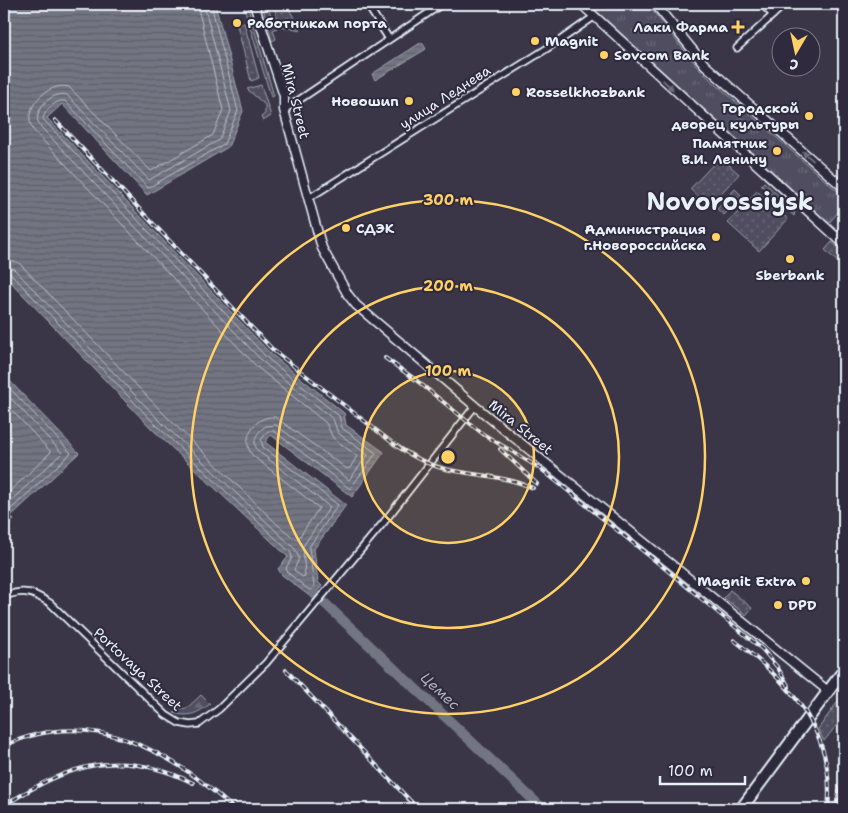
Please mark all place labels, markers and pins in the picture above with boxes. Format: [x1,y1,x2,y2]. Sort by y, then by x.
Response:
place label: Работникам порта [247,14,387,32]
marker: Работникам порта [231,17,243,29]
place label: Лаки Фарма [634,18,728,36]
marker: Лаки Фарма [732,21,744,33]
place label: Magnit [545,32,599,50]
marker: Magnit [529,35,541,47]
place label: Sovcom Bank [614,46,710,64]
marker: Sovcom Bank [598,49,610,61]
place label: Rosselkhozbank [526,83,645,101]
marker: Rosselkhozbank [510,86,522,98]
place label: Новошип [331,92,399,110]
marker: Новошип [403,95,415,107]
place label: Городской дворец культуры [672,99,799,133]
marker: Городской дворец культуры [803,110,815,122]
place label: Памятник В.И. Ленину [682,134,767,168]
marker: Памятник В.И. Ленину [771,145,783,157]
place label: СДЭК [356,219,395,237]
place label: Администрация г.Новороссийска [584,220,706,254]
marker: СДЭК [340,222,352,234]
marker: Администрация г.Новороссийска [710,231,722,243]
marker: Sberbank [784,253,796,265]
place label: Sberbank [755,266,825,284]
centre of rings [439,448,457,466]
place label: Magnit Extra [697,572,796,590]
marker: Magnit Extra [800,575,812,587]
place label: DPD [788,596,817,614]
marker: DPD [772,599,784,611]

